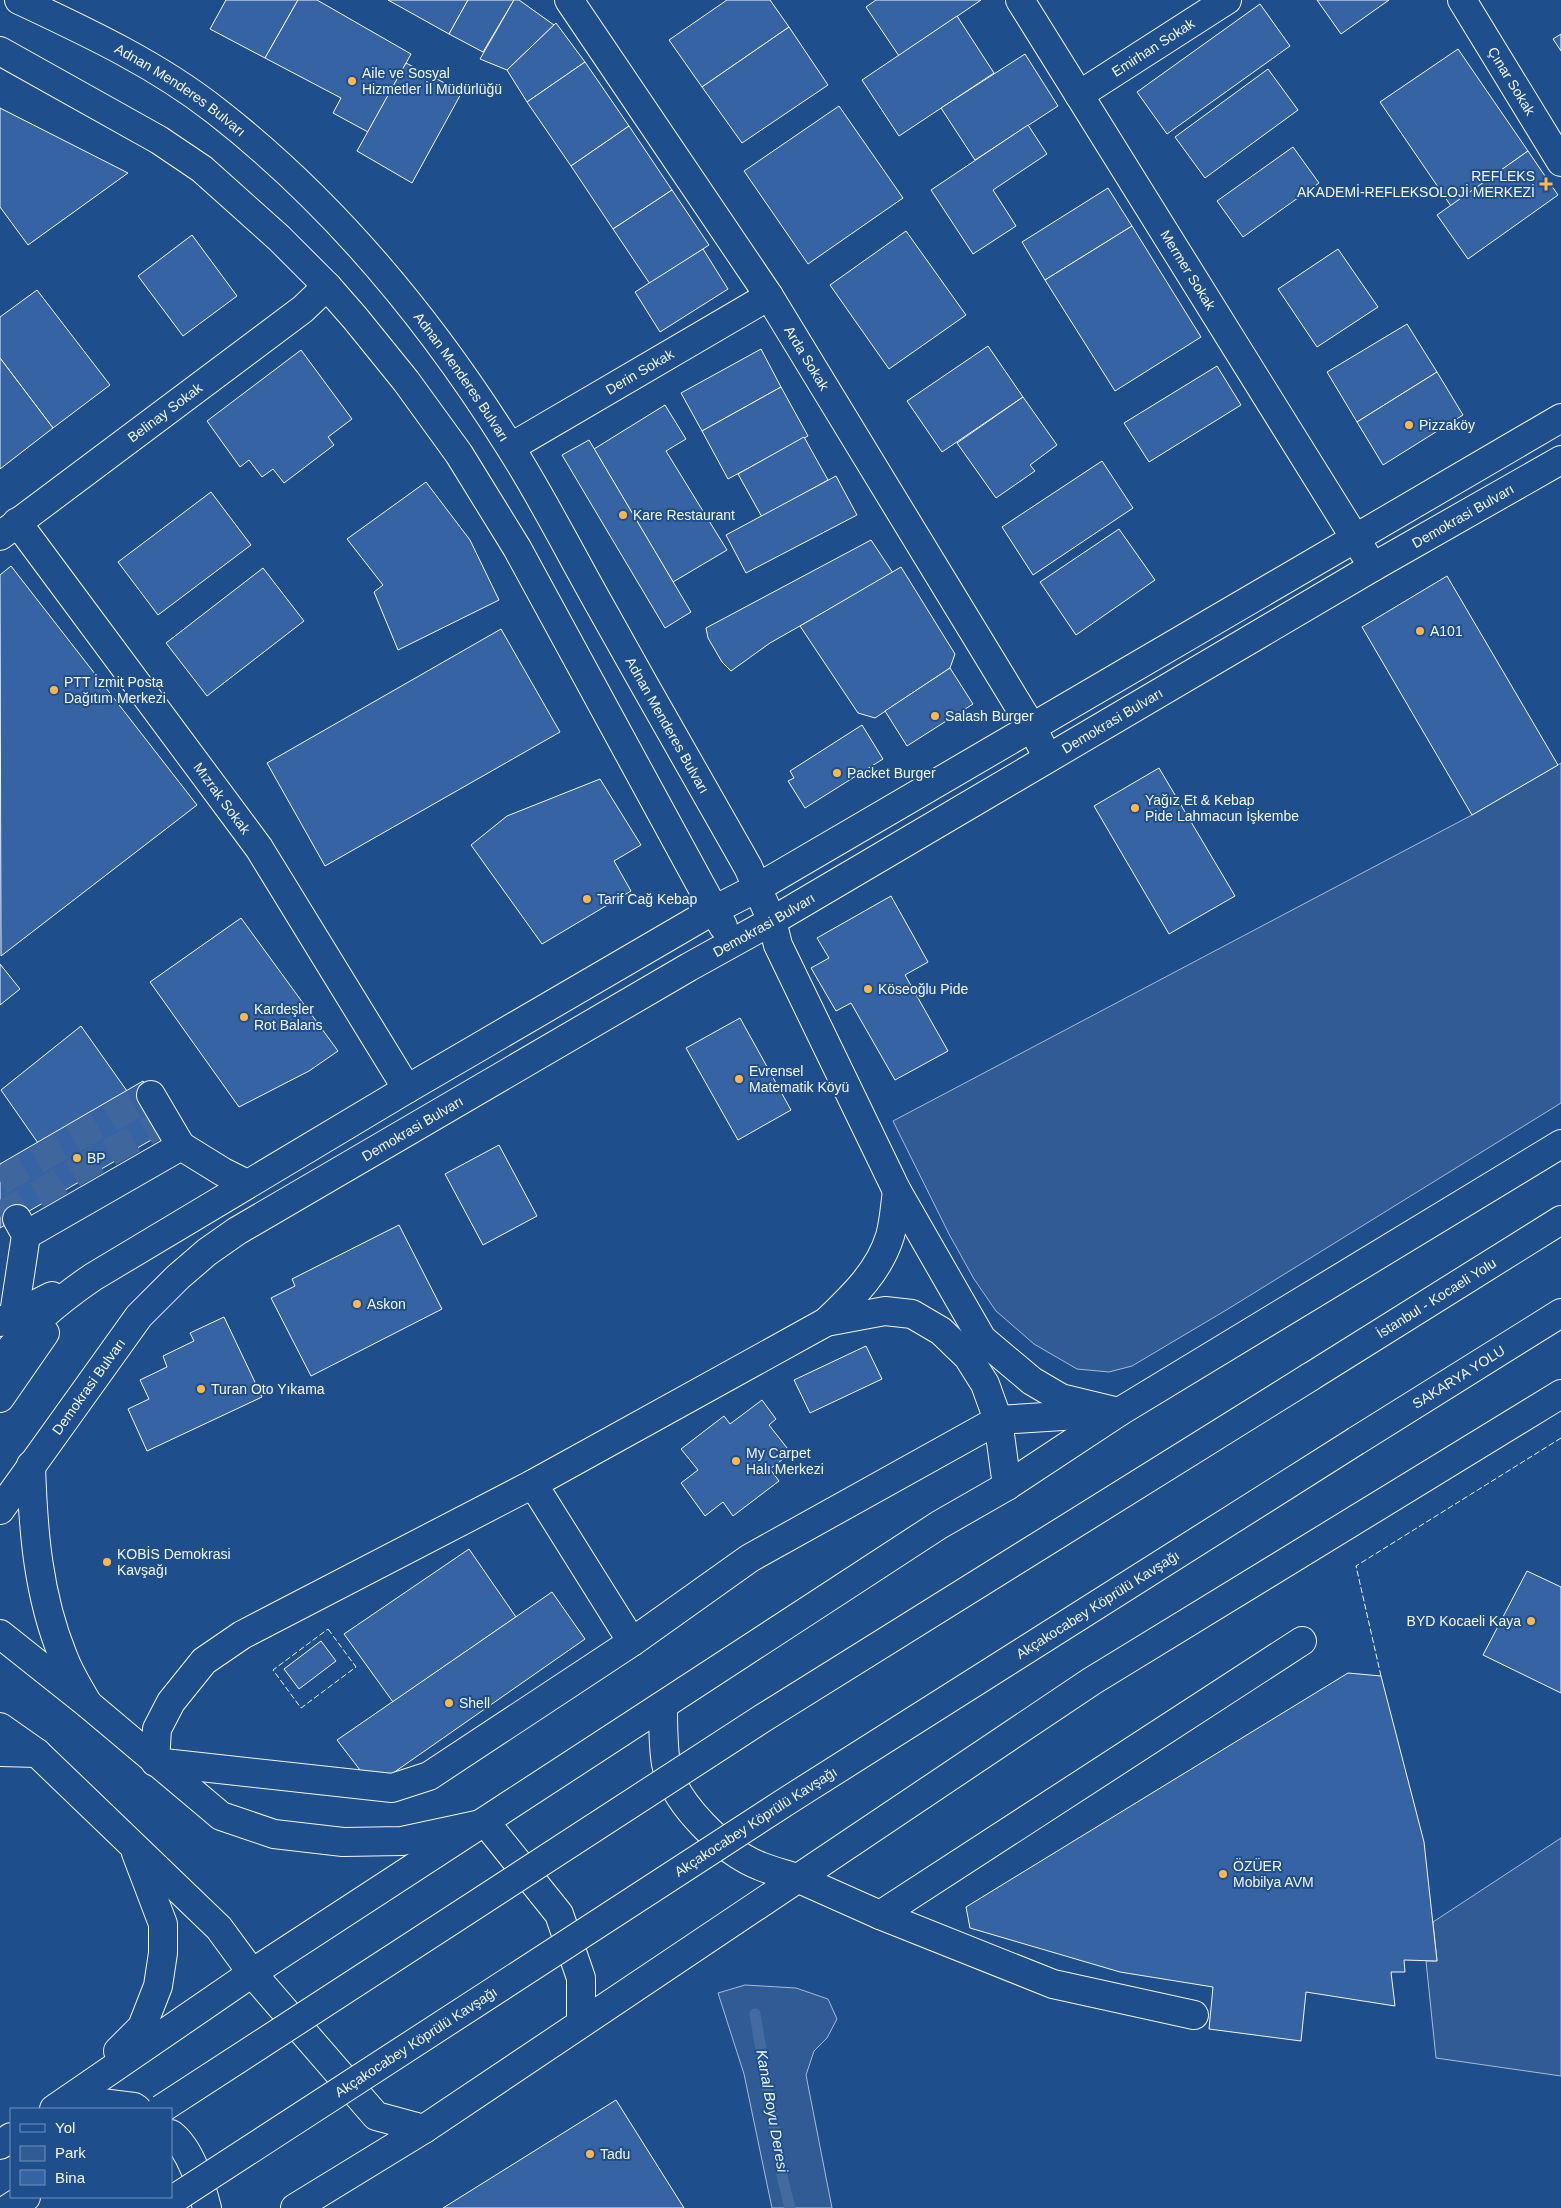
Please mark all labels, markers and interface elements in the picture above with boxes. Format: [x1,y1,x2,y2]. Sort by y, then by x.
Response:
street label: Emirhan Sokak [1109,15,1198,80]
street label: Adnan Menderes Bulvarı [112,40,249,139]
street label: Çınar Sokak [1485,44,1539,119]
place label: Aile ve Sosyal Hizmetler İl Müdürlüğü [362,65,502,97]
marker: Aile ve Sosyal Hizmetler İl Müdürlüğü [346,75,358,87]
place label: REFLEKS AKADEMİ-REFLEKSOLOJİ MERKEZİ [1297,168,1535,200]
marker: REFLEKS AKADEMİ-REFLEKSOLOJİ MERKEZİ [1539,177,1553,191]
street label: Mermer Sokak [1157,227,1219,314]
street label: Adnan Menderes Bulvarı [411,309,512,444]
street label: Arda Sokak [781,323,833,394]
street label: Derin Sokak [603,345,677,398]
street label: Belinay Sokak [125,379,206,446]
place label: Pizzaköy [1419,417,1475,433]
marker: Pizzaköy [1403,419,1415,431]
street label: Demokrasi Bulvarı [1409,481,1517,551]
place label: Kare Restaurant [633,507,735,523]
marker: Kare Restaurant [617,509,629,521]
place label: A101 [1430,623,1463,639]
marker: A101 [1414,625,1426,637]
street label: Adnan Menderes Bulvarı [622,654,712,796]
place label: PTT İzmit Posta Dağıtım Merkezi [64,673,166,706]
marker: PTT İzmit Posta Dağıtım Merkezi [48,684,60,696]
street label: Demokrasi Bulvarı [1059,685,1166,757]
place label: Salash Burger [945,708,1034,724]
marker: Salash Burger [929,710,941,722]
street label: Mızrak Sokak [190,759,254,838]
place label: Packet Burger [847,765,936,781]
marker: Packet Burger [831,767,843,779]
place label: Yağız Et & Kebap Pide Lahmacun İşkembe [1145,792,1299,824]
marker: Yağız Et & Kebap Pide Lahmacun İşkembe [1129,802,1141,814]
street label: Demokrasi Bulvarı [710,890,818,960]
place label: Tarif Cağ Kebap [597,891,698,907]
marker: Tarif Cağ Kebap [581,893,593,905]
place label: Köseoğlu Pide [878,981,969,997]
marker: Köseoğlu Pide [862,983,874,995]
place label: Kardeşler Rot Balans [254,1001,322,1033]
marker: Kardeşler Rot Balans [238,1011,250,1023]
place label: Evrensel Matematik Köyü [749,1063,849,1095]
marker: Evrensel Matematik Köyü [733,1073,745,1085]
street label: Demokrasi Bulvarı [359,1093,466,1164]
place label: BP [87,1150,106,1166]
marker: BP [71,1152,83,1164]
street label: İstanbul - Kocaeli Yolu [1373,1255,1499,1341]
place label: Askon [367,1296,406,1312]
marker: Askon [351,1298,363,1310]
street label: Demokrasi Bulvarı [49,1335,128,1438]
street label: SAKARYA YOLU [1409,1342,1508,1412]
place label: Turan Oto Yıkama [211,1381,325,1397]
marker: Turan Oto Yıkama [195,1383,207,1395]
place label: My Carpet Halı Merkezi [746,1445,824,1477]
marker: My Carpet Halı Merkezi [730,1455,742,1467]
place label: KOBİS Demokrasi Kavşağı [117,1545,231,1578]
street label: Akçakocabey Köprülü Kavşağı [1013,1547,1182,1662]
marker: KOBİS Demokrasi Kavşağı [101,1556,113,1568]
place label: BYD Kocaeli Kaya [1407,1613,1521,1629]
marker: BYD Kocaeli Kaya [1525,1615,1537,1627]
place label: Shell [459,1695,490,1711]
marker: Shell [443,1697,455,1709]
street label: Akçakocabey Köprülü Kavşağı [671,1763,840,1880]
place label: ÖZÜER Mobilya AVM [1233,1857,1314,1890]
marker: ÖZÜER Mobilya AVM [1217,1868,1229,1880]
street label: Akçakocabey Köprülü Kavşağı [332,1983,500,2100]
water label: Kanal Boyu Deresi [753,2048,792,2174]
legend [10,2108,172,2198]
text: Yol [55,2119,75,2136]
text: Park [55,2144,86,2161]
place label: Tadu [600,2146,630,2162]
marker: Tadu [584,2148,596,2160]
text: Bina [55,2169,86,2186]

